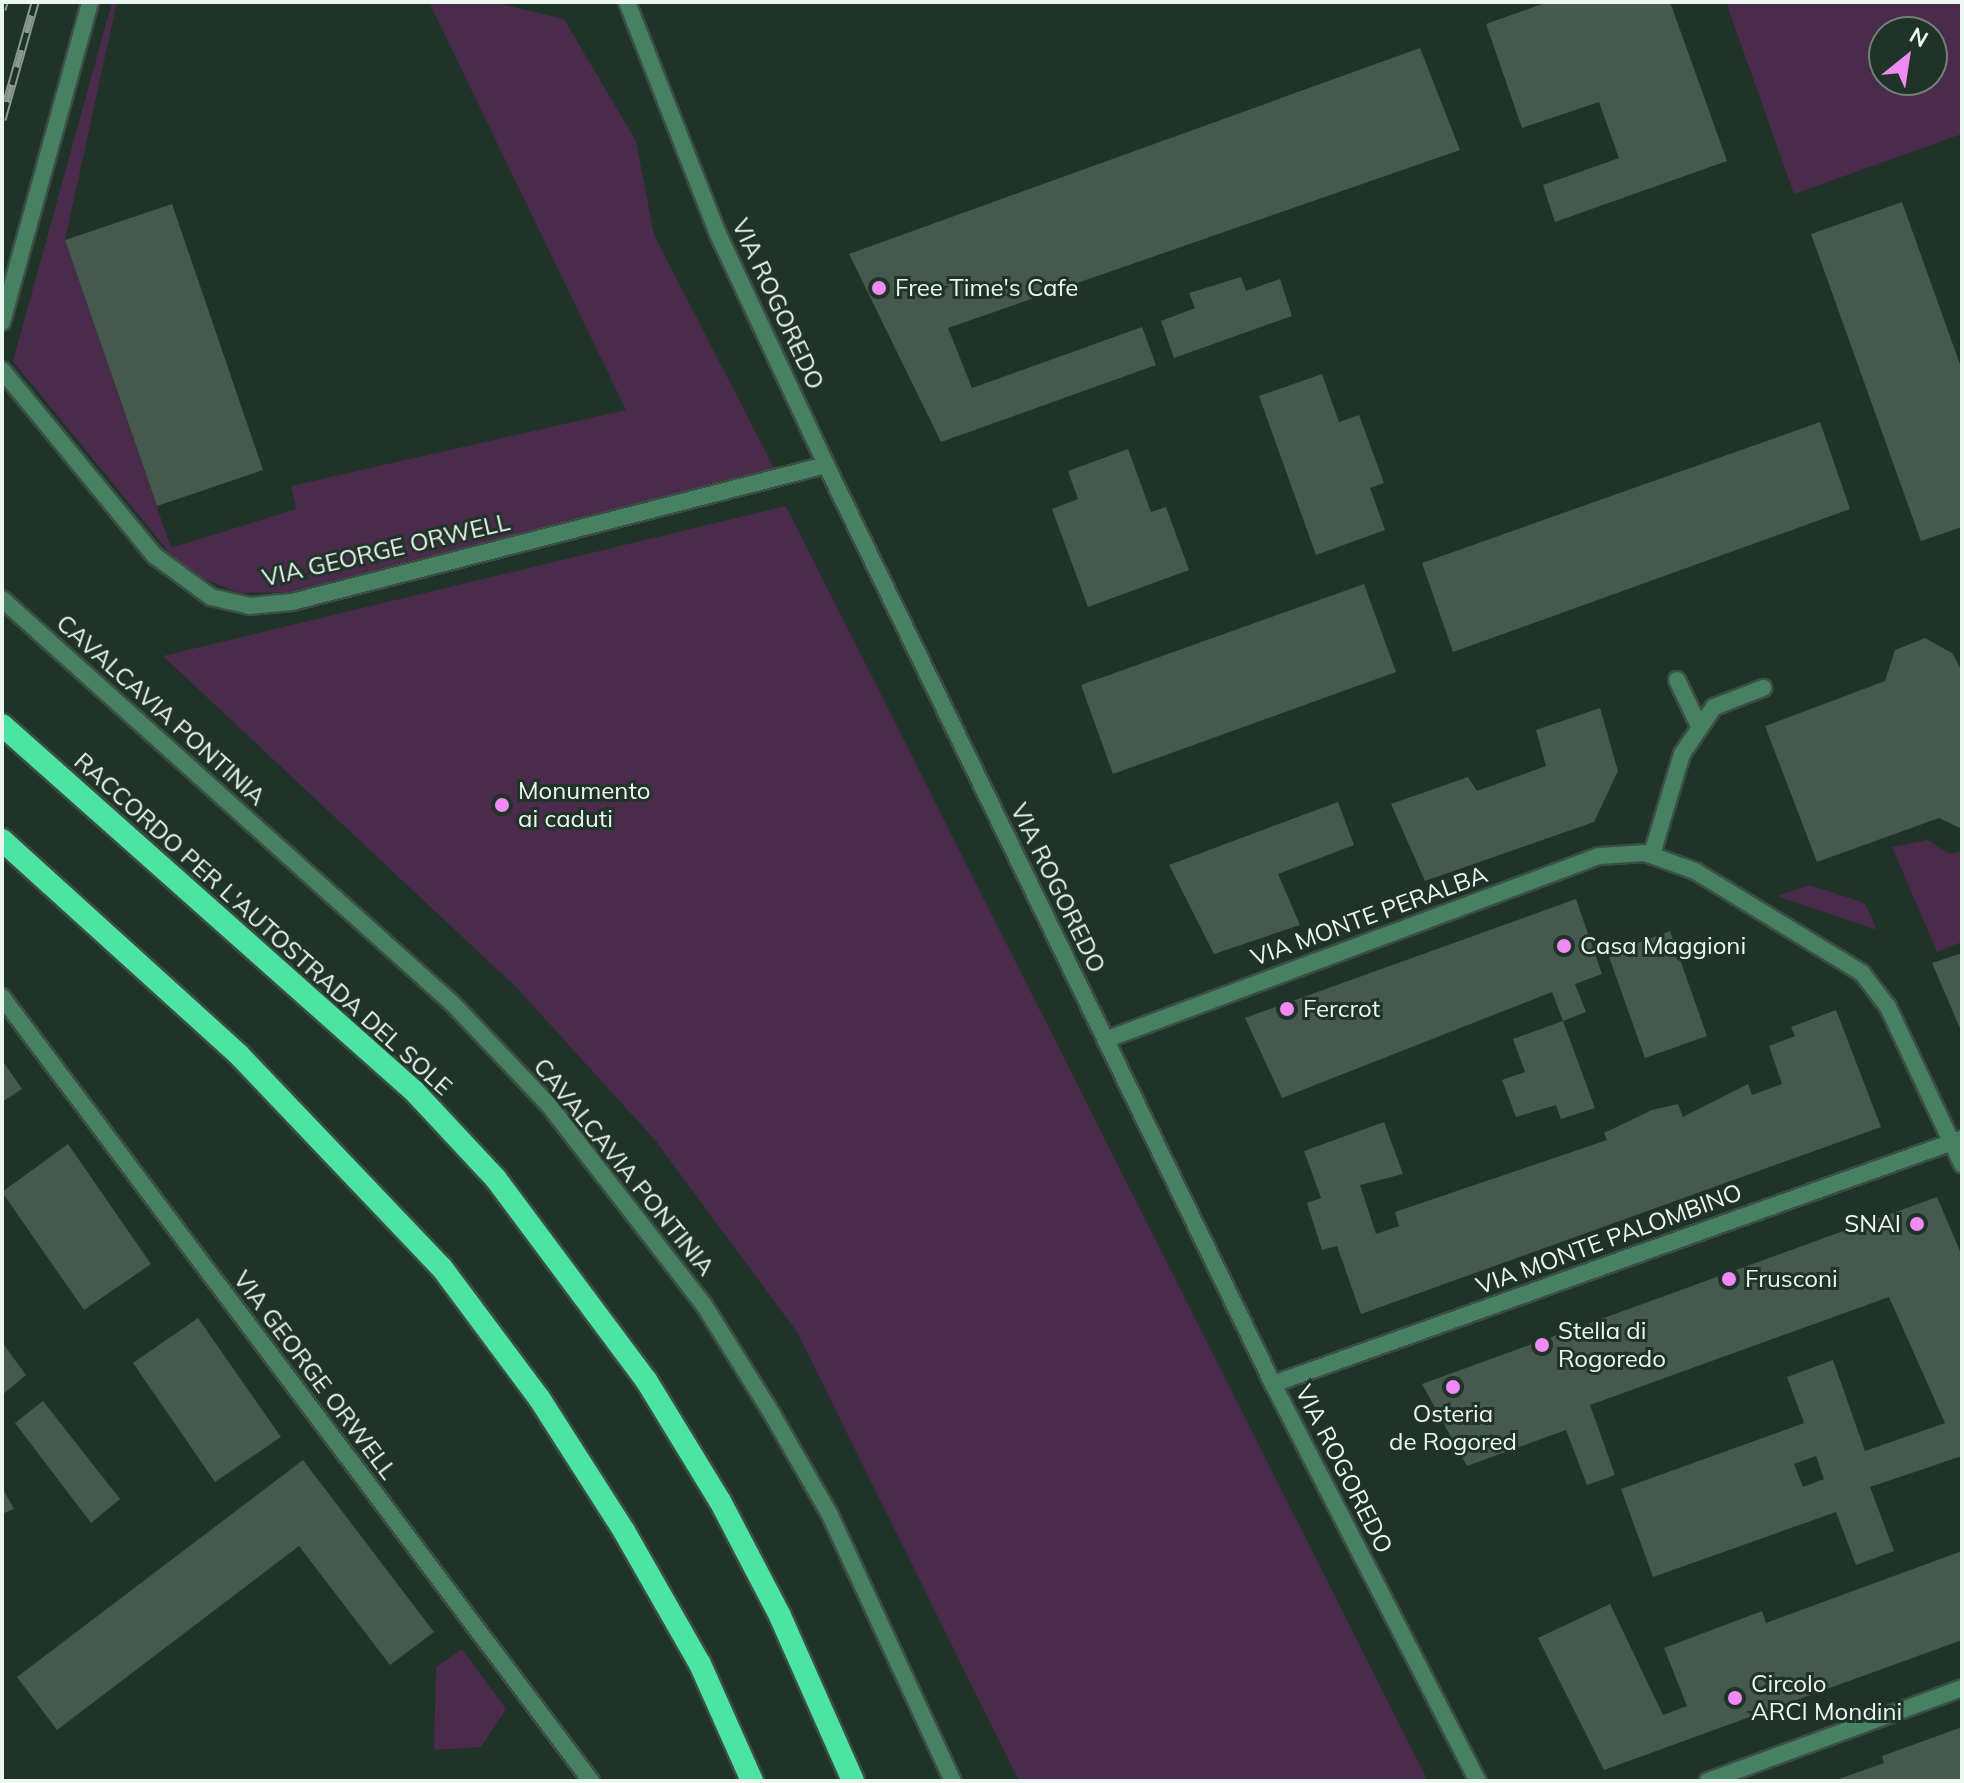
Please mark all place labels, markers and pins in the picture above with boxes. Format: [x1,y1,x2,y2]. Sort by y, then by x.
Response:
place label: Free Time's Cafe [895,274,1078,302]
marker: Free Time's Cafe [870,279,888,297]
place label: Monumento ai caduti [518,777,650,833]
marker: Monumento ai caduti [493,796,511,814]
place label: Casa Maggioni [1580,932,1746,960]
marker: Casa Maggioni [1555,937,1573,955]
place label: Fercrot [1303,995,1380,1023]
marker: Fercrot [1278,1000,1296,1018]
place label: SNAI [1844,1210,1901,1238]
marker: SNAI [1908,1215,1926,1233]
place label: Frusconi [1745,1265,1838,1293]
marker: Frusconi [1720,1270,1738,1288]
place label: Stella di Rogoredo [1558,1317,1666,1373]
marker: Stella di Rogoredo [1533,1336,1551,1354]
marker: Osteria de Rogored [1444,1378,1462,1396]
place label: Osteria de Rogored [1389,1400,1517,1456]
place label: Circolo ARCI Mondini [1751,1670,1902,1726]
marker: Circolo ARCI Mondini [1726,1689,1744,1707]

